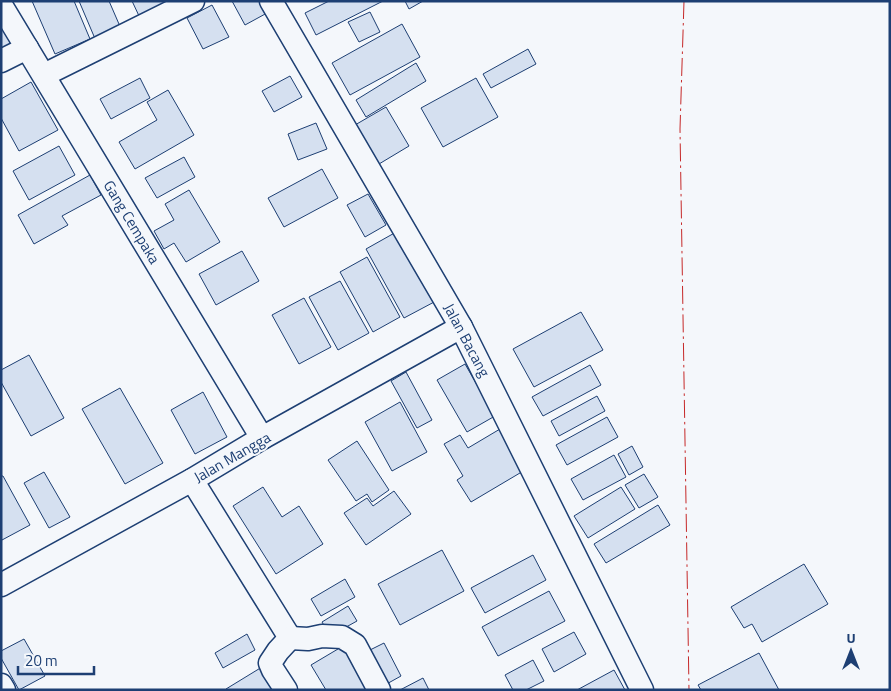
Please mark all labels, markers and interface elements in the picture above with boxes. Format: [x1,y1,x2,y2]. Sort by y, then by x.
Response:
street label: Gang Cempaka [98,176,166,269]
street label: Jalan Bacang [438,299,496,381]
street label: Jalan Mangga [189,425,275,488]
north arrow [826,626,876,676]
text: U [846,627,856,648]
scale bar [18,644,94,676]
text: 20 m [25,649,58,672]

